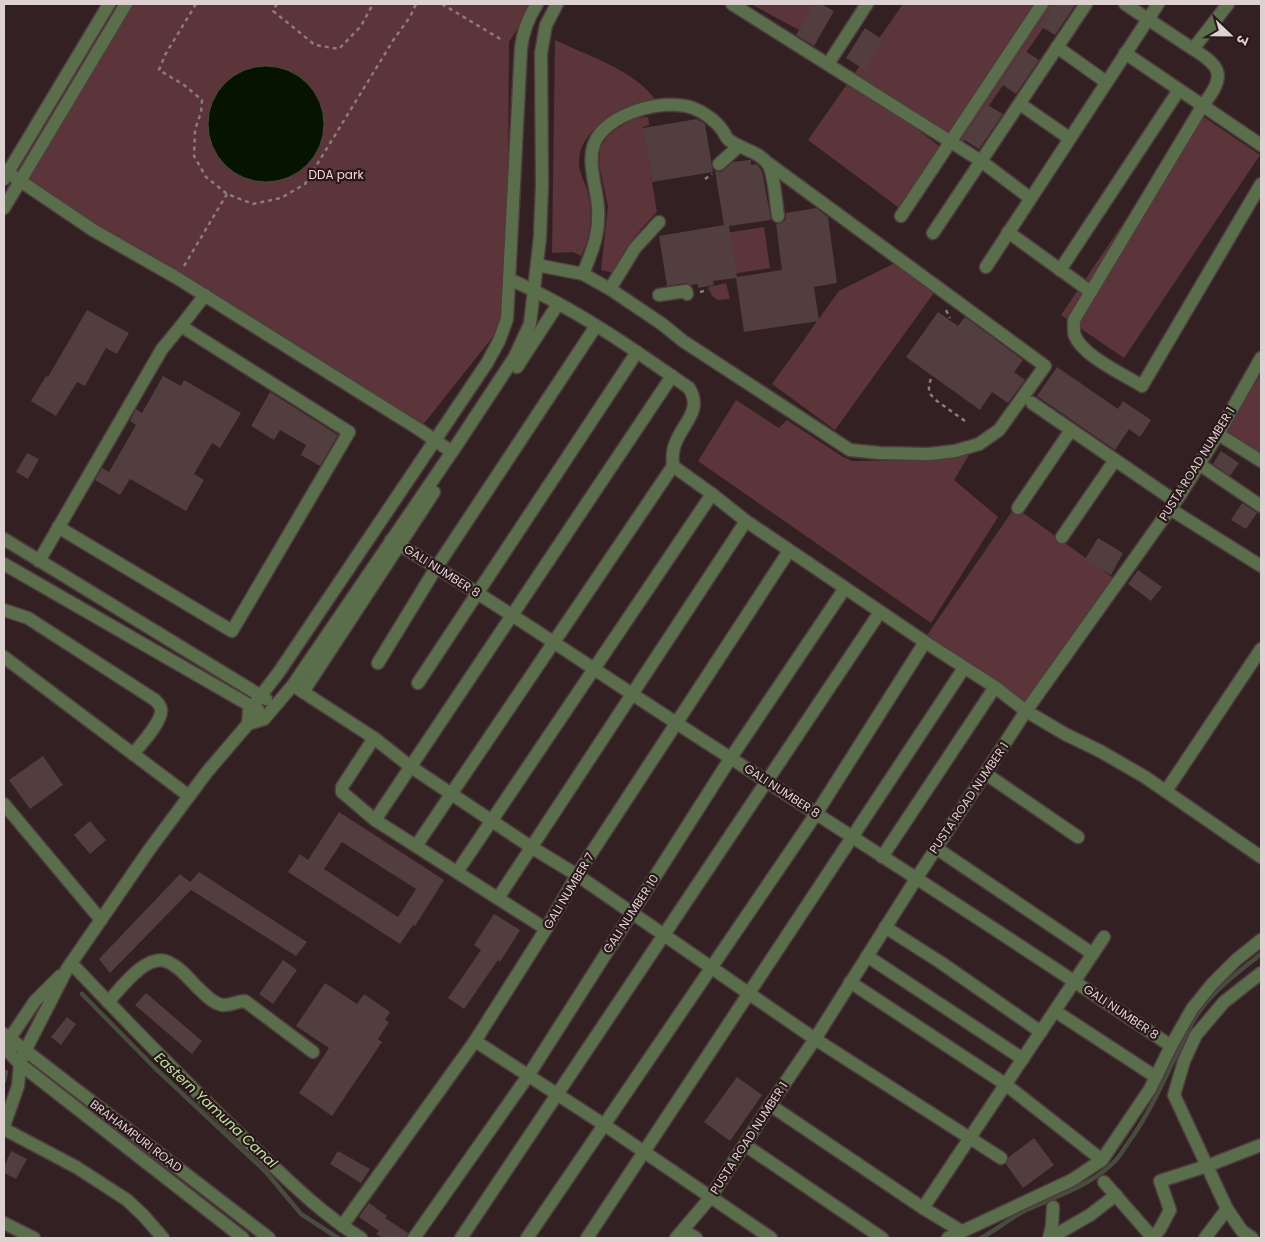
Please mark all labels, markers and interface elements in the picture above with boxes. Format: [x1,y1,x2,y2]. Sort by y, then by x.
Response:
north arrow [1205,10,1255,60]
text: उ [1231,32,1253,48]
park label: DDA park [308,166,364,183]
street label: PUSTA ROAD NUMBER 1 [1155,404,1239,524]
street label: GALI NUMBER 8 [401,540,484,601]
street label: PUSTA ROAD NUMBER 1 [925,739,1012,857]
street label: GALI NUMBER 8 [741,760,823,821]
street label: GALI NUMBER 7 [539,849,598,932]
street label: GALI NUMBER 10 [599,871,662,957]
street label: GALI NUMBER 8 [1080,980,1162,1043]
water label: Eastern Yamuna Canal [150,1047,282,1173]
street label: PUSTA ROAD NUMBER 1 [706,1078,791,1197]
street label: BRAHAMPURI ROAD [87,1095,186,1176]

